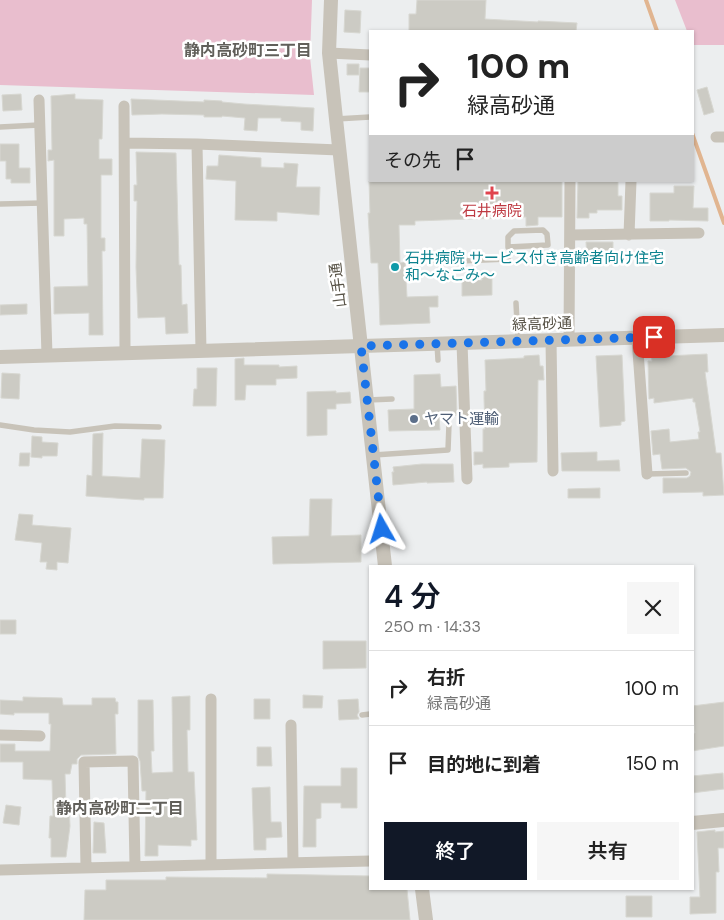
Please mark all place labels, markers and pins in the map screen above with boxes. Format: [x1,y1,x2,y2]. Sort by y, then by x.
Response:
marker: 石井病院 [485,186,499,200]
place label: 石井病院 [462,201,522,221]
place label: 石井病院 サービス付き高齢者向け住宅 和～なごみ～ [405,248,664,285]
marker: 石井病院 サービス付き高齢者向け住宅 和～なごみ～ [389,261,401,273]
pin [633,316,675,358]
place label: ヤマト運輸 [424,409,499,429]
marker: ヤマト運輸 [408,413,420,425]

